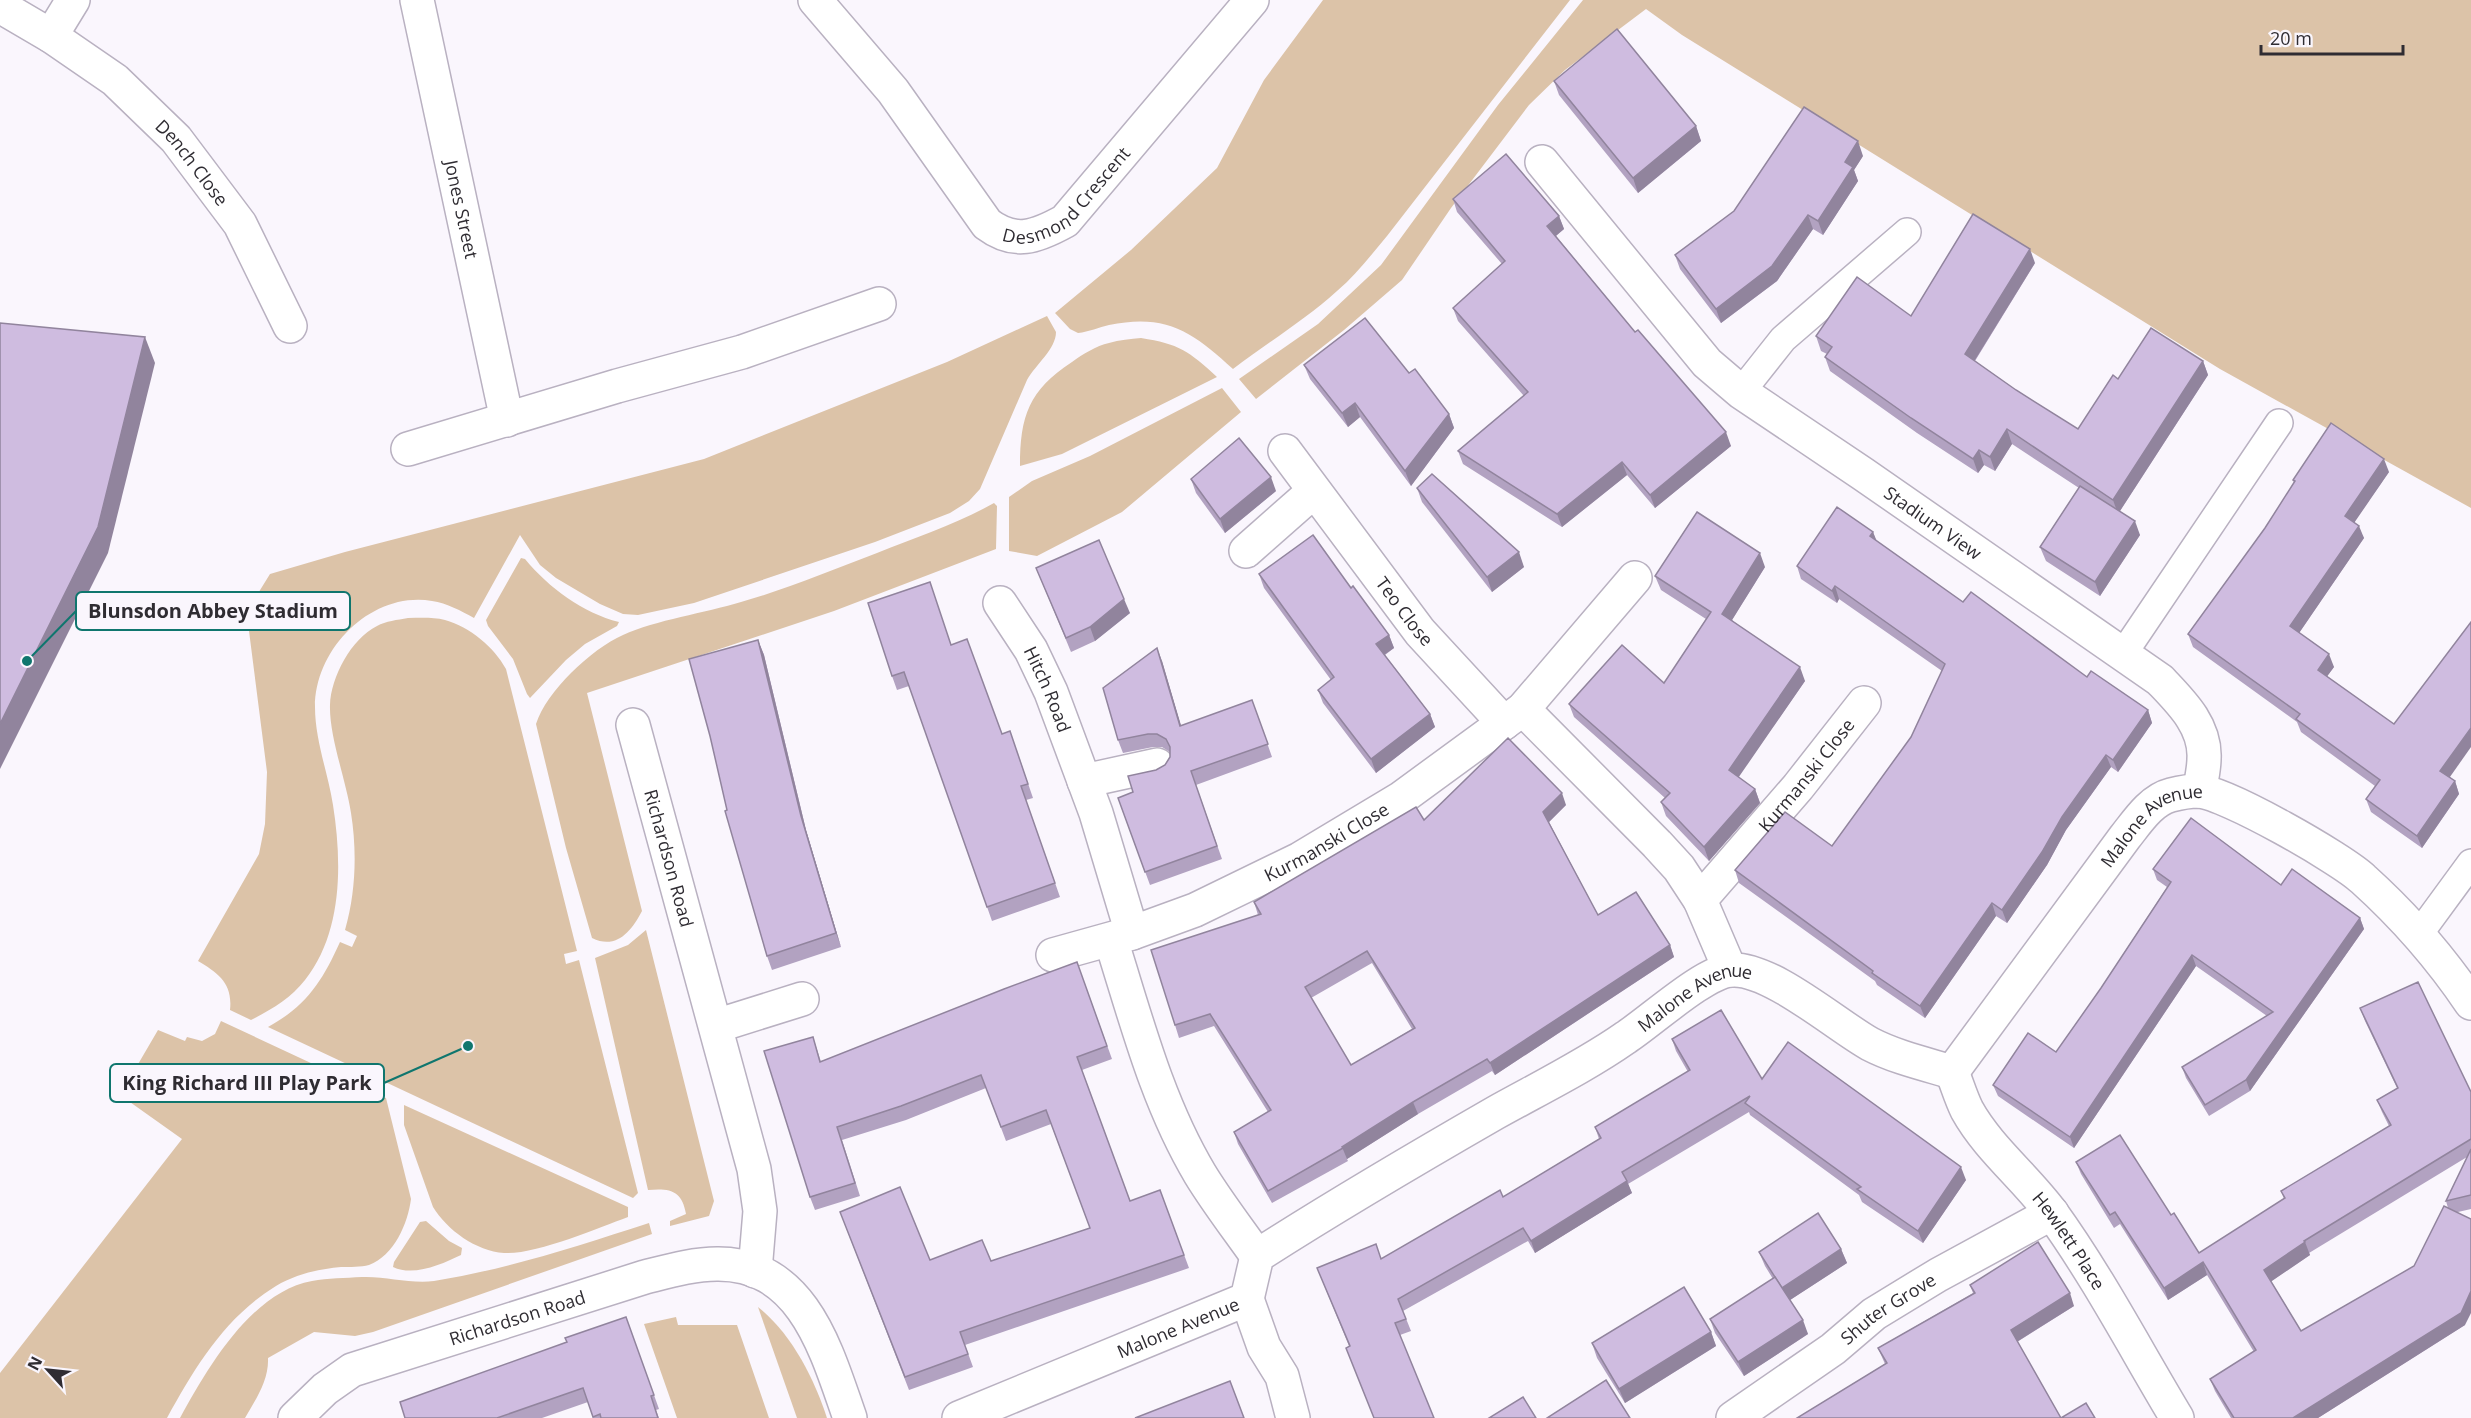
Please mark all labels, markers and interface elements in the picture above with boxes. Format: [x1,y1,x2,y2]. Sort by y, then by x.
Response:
scale bar [2261,18,2404,56]
text: 20 m [2270,26,2312,50]
street label: Dench Close [151,114,234,210]
street label: Desmond Crescent [1000,141,1135,249]
street label: Jones Street [439,156,484,261]
street label: Stadium View [1880,480,1987,565]
street label: Teo Close [1371,572,1439,651]
callout: Blunsdon Abbey Stadium [76,592,350,630]
text: Blunsdon Abbey Stadium [88,597,338,624]
street label: Hitch Road [1019,642,1077,736]
street label: Kurmanski Close [1753,713,1860,837]
street label: Malone Avenue [2095,779,2203,872]
street label: Richardson Road [639,787,700,930]
street label: Kurmanski Close [1260,797,1393,887]
street label: Malone Avenue [1632,958,1755,1037]
callout: King Richard III Play Park [110,1064,384,1102]
text: King Richard III Play Park [122,1069,372,1096]
street label: Hewlett Place [2027,1186,2111,1294]
street label: Shuter Grove [1835,1267,1940,1350]
street label: Richardson Road [446,1285,588,1350]
street label: Malone Avenue [1113,1292,1243,1363]
north arrow [18,1340,78,1400]
text: N [22,1352,47,1374]

